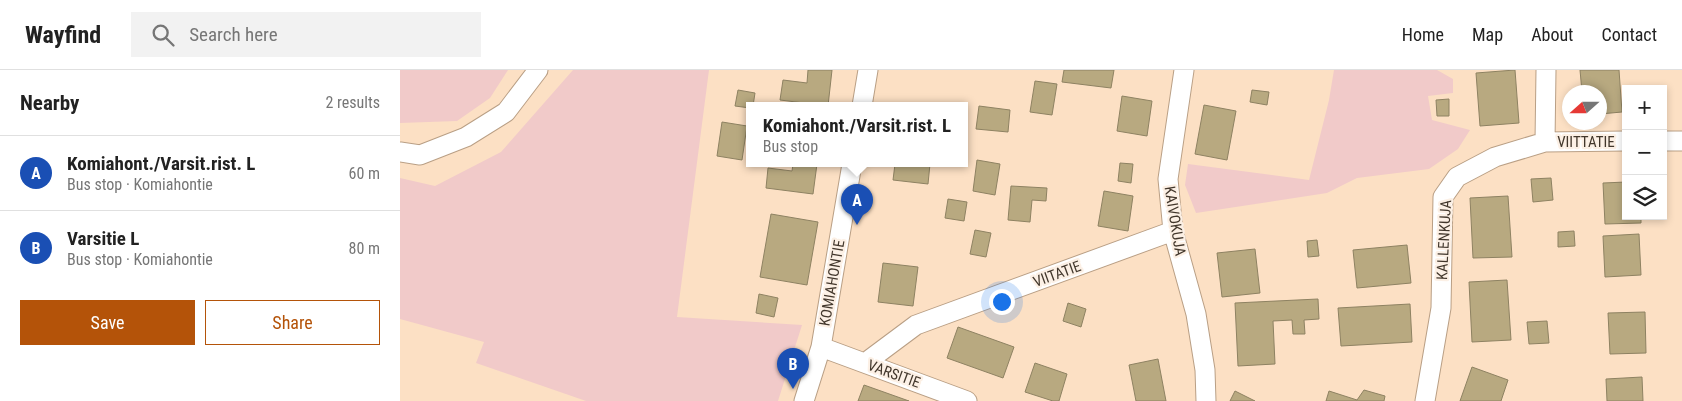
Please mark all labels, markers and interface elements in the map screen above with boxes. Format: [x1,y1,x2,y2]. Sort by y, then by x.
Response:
search box [131,12,481,57]
text: Wayfind [25,21,101,49]
icon: search [149,21,177,49]
text: Search here [189,23,278,46]
text: Home [1402,24,1444,45]
text: Map [1472,24,1503,45]
text: About [1531,24,1573,45]
text: Contact [1601,24,1657,45]
north arrow [1562,85,1607,130]
map controls [1622,85,1667,220]
button: + [1622,85,1667,130]
text: Nearby [20,91,79,115]
text: 2 results [325,93,380,112]
popup [746,102,968,167]
text: Komiahont./Varsit.rist. L [763,114,951,137]
button: − [1622,130,1667,175]
street label: VIITTATIE [1557,133,1615,151]
text: Bus stop [763,137,818,156]
text: Komiahont./Varsit.rist. L [67,152,255,175]
text: A [31,164,41,183]
text: 60 m [348,164,380,183]
text: Bus stop · Komiahontie [67,175,213,194]
button: layers [1622,175,1667,220]
pin: A [841,184,873,225]
street label: KAIVOKUJA [1161,185,1189,257]
street label: KALLENKUJA [1433,199,1455,281]
text: Varsitie L [67,227,139,250]
street label: KOMIAHONTIE [816,238,848,328]
text: B [32,239,40,258]
text: 80 m [348,239,380,258]
text: Bus stop · Komiahontie [67,250,213,269]
street label: VIITATIE [1031,257,1083,291]
your location [989,289,1015,315]
button: Save [20,300,195,345]
button: Share [205,300,380,345]
pin: B [777,348,809,389]
street label: VARSITIE [865,356,923,392]

